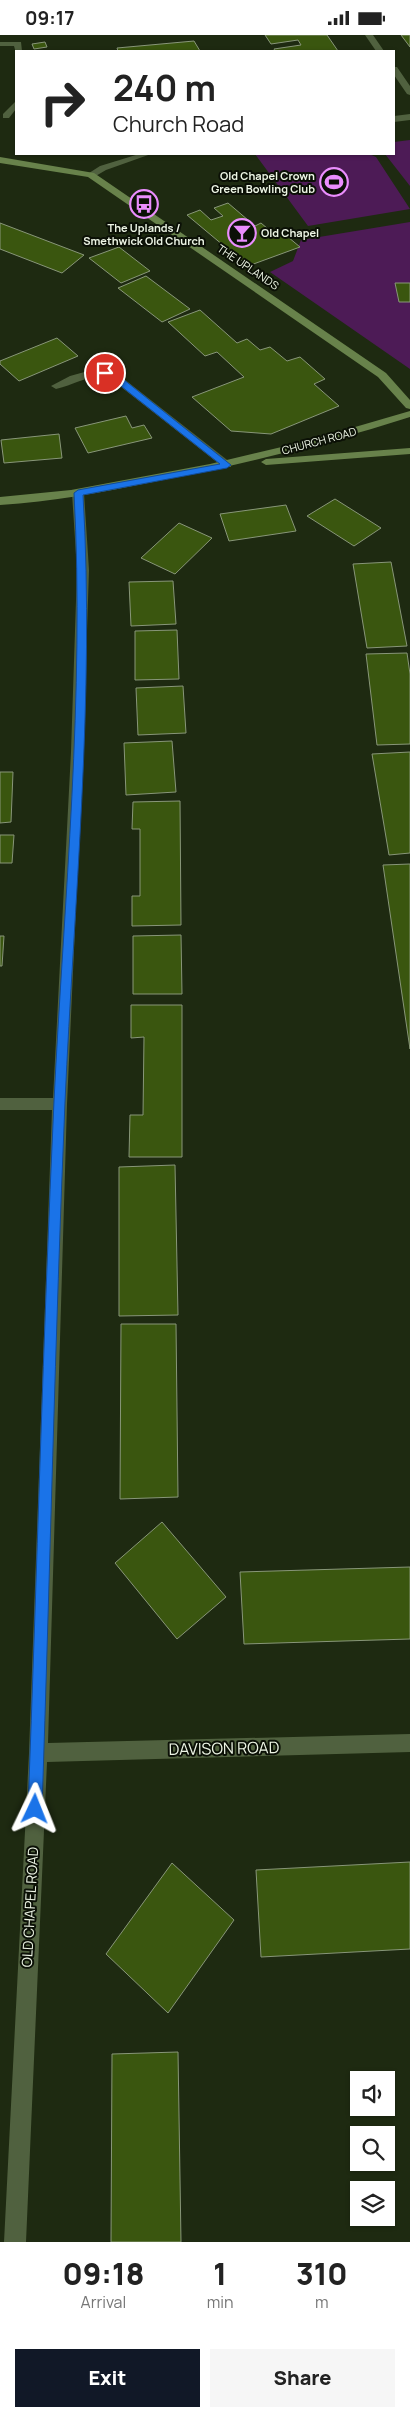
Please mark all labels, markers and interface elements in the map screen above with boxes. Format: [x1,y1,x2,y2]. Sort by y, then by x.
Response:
text: 09:17 [25,5,74,31]
text: 240 m [113,64,216,112]
icon: right [30,70,95,135]
text: Church Road [113,109,244,139]
sports icon: Old Chapel Crown Green Bowling Club [319,167,349,197]
place label: Old Chapel Crown Green Bowling Club [211,168,315,196]
bus stop icon: The Uplands / Smethwick Old Church [129,189,159,219]
bar icon: Old Chapel [227,218,257,248]
place label: The Uplands / Smethwick Old Church [83,220,205,248]
place label: Old Chapel [261,225,319,240]
street label: THE UPLANDS [215,240,282,293]
pin [84,352,126,394]
icon: arrive [91,359,119,387]
street label: CHURCH ROAD [280,423,358,458]
street label: DAVISON ROAD [168,1736,280,1760]
position arrow [8,1782,60,1834]
street label: OLD CHAPEL ROAD [17,1846,42,1968]
map controls [350,2071,395,2226]
button: sound [350,2071,395,2116]
button: search [350,2126,395,2171]
button: layers [350,2181,395,2226]
text: 09:18 [62,2253,144,2294]
text: 1 [213,2253,227,2294]
text: 310 [296,2253,348,2294]
text: Arrival [81,2291,126,2313]
text: min [207,2291,234,2313]
text: m [315,2291,329,2313]
button: Exit [15,2349,200,2407]
button: Share [210,2349,395,2407]

